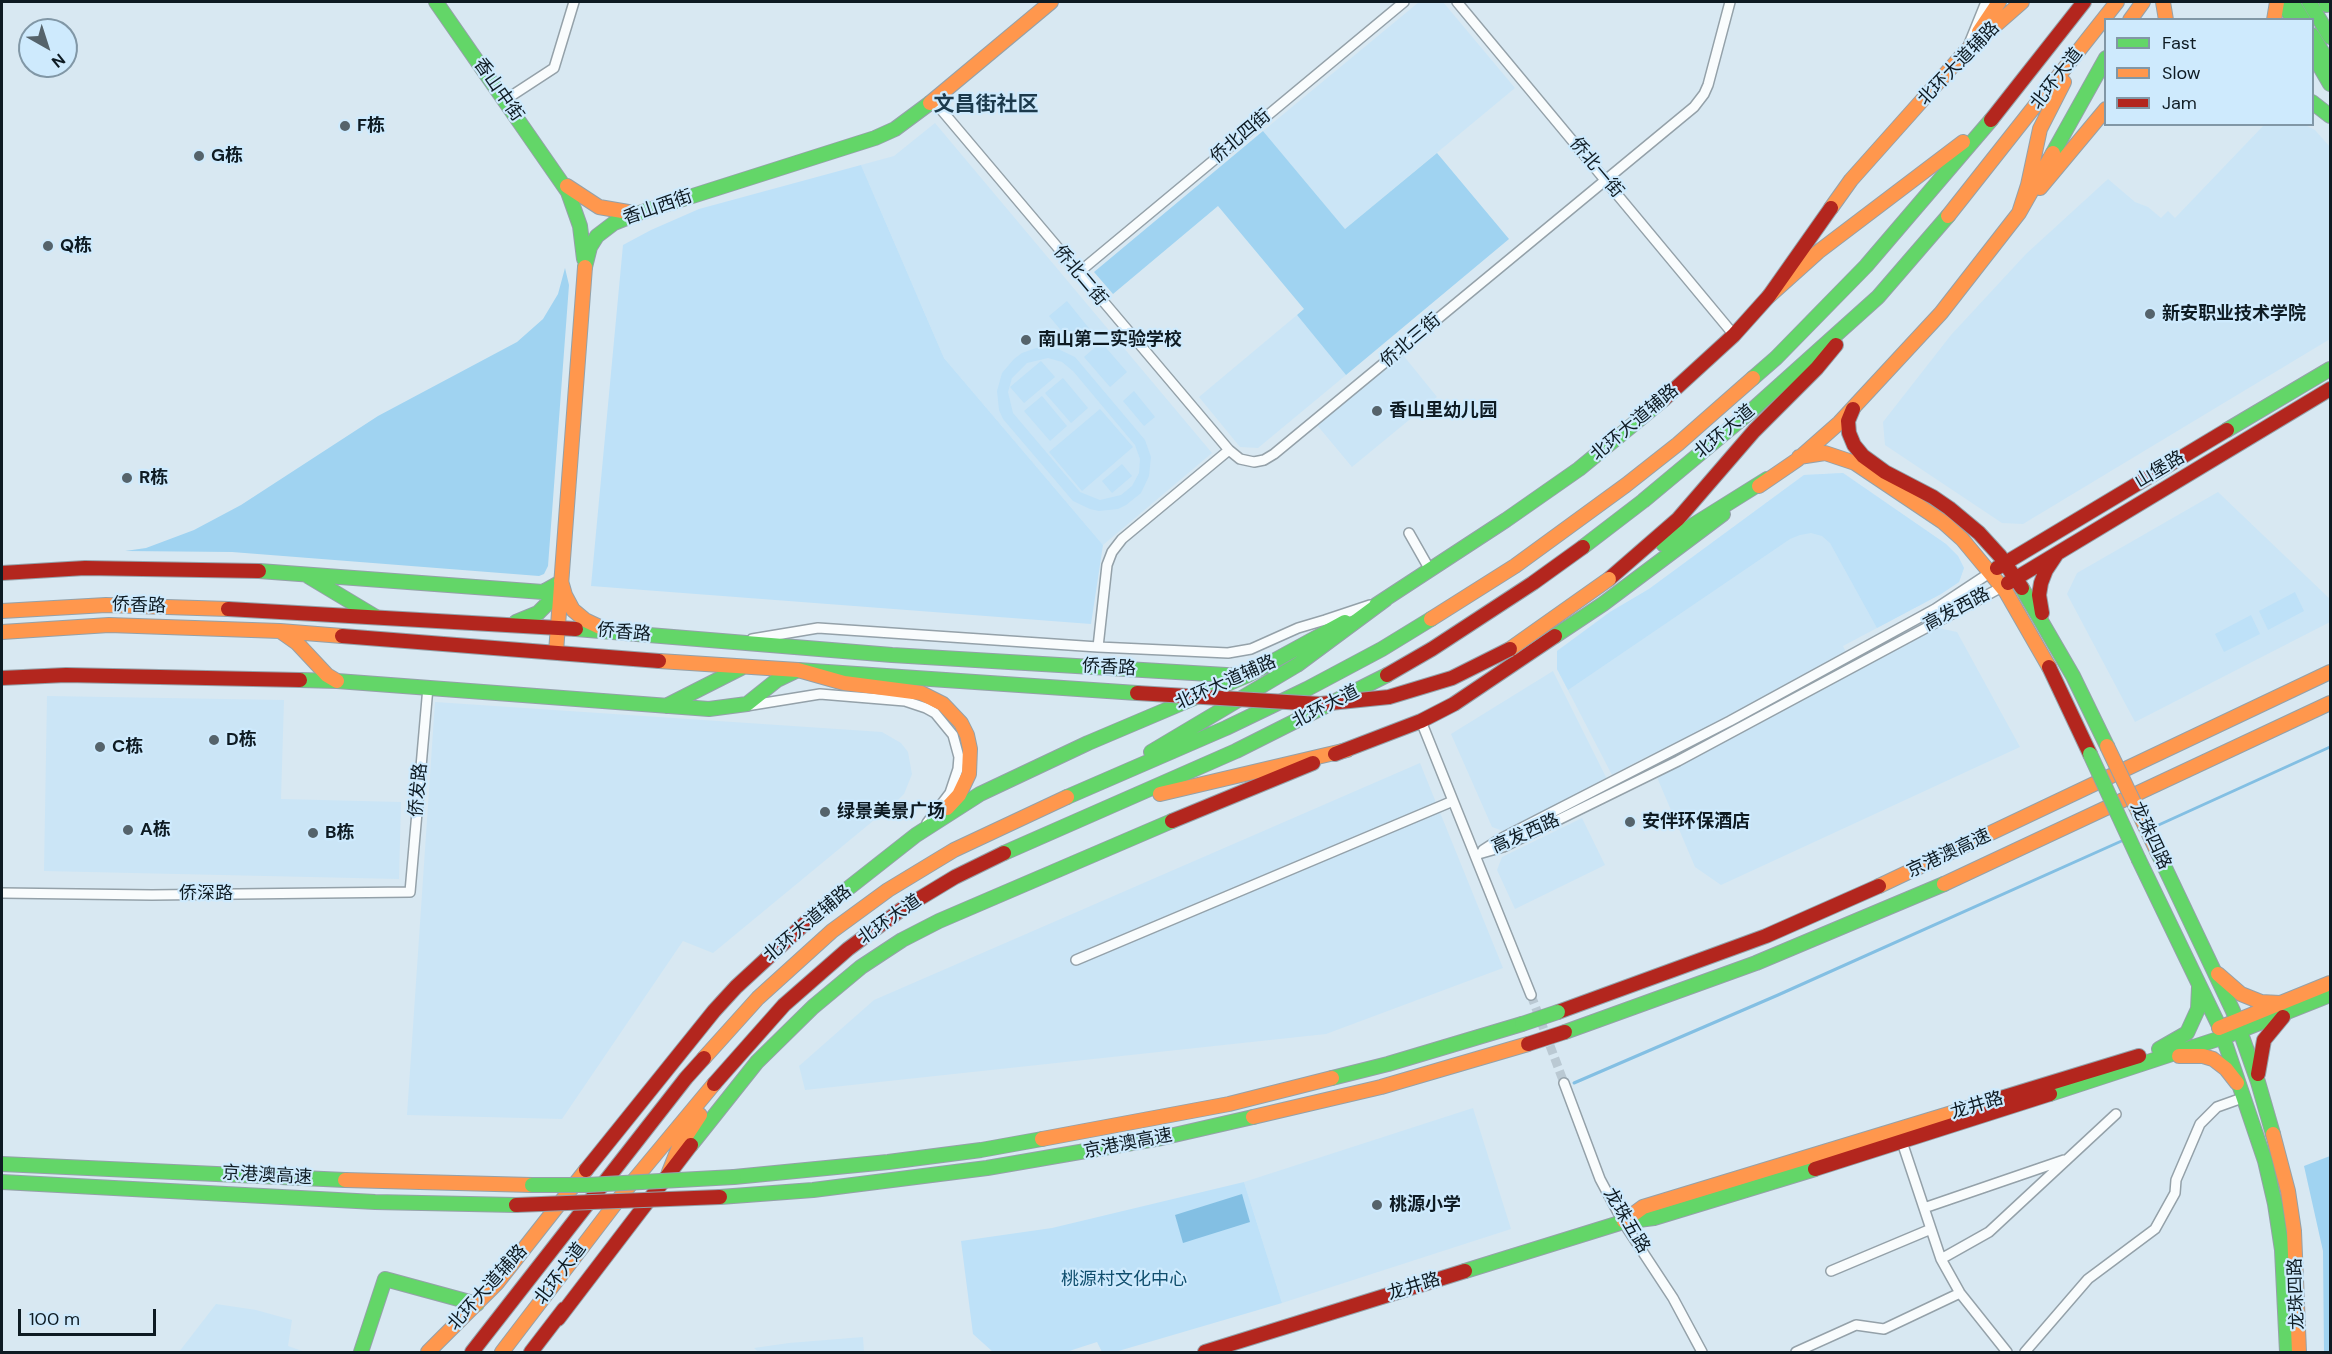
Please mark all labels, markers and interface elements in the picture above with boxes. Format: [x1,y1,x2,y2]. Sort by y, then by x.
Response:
north arrow [18,18,78,78]
street label: 北环大道辅路 [1914,18,2004,110]
legend [2104,18,2314,126]
text: Fast [2162,31,2197,55]
street label: 北环大道 [2026,44,2088,114]
text: N [47,49,70,73]
street label: 香山中街 [469,54,527,126]
text: Slow [2162,61,2201,85]
text: Jam [2162,91,2197,115]
district label: 文昌街社区 [934,92,1038,118]
street label: 侨北四街 [1206,106,1276,168]
place label: F栋 [357,115,385,137]
marker: F栋 [338,119,352,133]
street label: 侨北一街 [1565,133,1627,203]
place label: G栋 [211,145,243,167]
marker: G栋 [192,149,206,163]
street label: 香山西街 [620,186,696,230]
place label: Q栋 [60,235,92,257]
marker: Q栋 [41,239,55,253]
street label: 侨北二街 [1049,241,1111,311]
place label: 新安职业技术学院 [2162,303,2306,325]
marker: 新安职业技术学院 [2143,307,2157,321]
street label: 侨北三街 [1376,310,1446,372]
place label: 南山第二实验学校 [1038,329,1182,351]
marker: 南山第二实验学校 [1019,333,1033,347]
street label: 北环大道辅路 [1587,380,1683,466]
place label: 香山里幼儿园 [1389,400,1497,422]
street label: 北环大道 [1690,401,1760,463]
marker: 香山里幼儿园 [1370,404,1384,418]
street label: 山堡路 [2131,447,2189,493]
place label: R栋 [139,467,168,489]
marker: R栋 [120,471,134,485]
street label: 高发西路 [1920,584,1994,636]
street label: 侨香路 [112,594,166,618]
street label: 侨香路 [596,620,652,646]
street label: 北环大道辅路 [1172,651,1280,715]
street label: 侨香路 [1081,656,1137,680]
street label: 北环大道 [1289,681,1363,733]
place label: D栋 [226,729,257,751]
marker: D栋 [207,733,221,747]
place label: C栋 [112,736,143,758]
marker: C栋 [93,740,107,754]
street label: 侨发路 [406,762,432,818]
street label: 龙珠四路 [2125,799,2175,873]
place label: 绿景美景广场 [837,801,945,823]
marker: 绿景美景广场 [818,805,832,819]
street label: 高发西路 [1489,809,1563,859]
place label: 安伴环保酒店 [1642,811,1750,833]
marker: 安伴环保酒店 [1623,815,1637,829]
place label: A栋 [140,819,171,841]
place label: B栋 [325,822,354,844]
marker: A栋 [121,823,135,837]
street label: 京港澳高速 [1904,825,1994,883]
marker: B栋 [306,826,320,840]
street label: 北环大道辅路 [760,881,856,967]
street label: 侨深路 [179,883,233,905]
street label: 北环大道 [854,891,926,949]
street label: 龙井路 [1948,1088,2006,1124]
street label: 京港澳高速 [1082,1125,1174,1163]
street label: 京港澳高速 [221,1163,313,1189]
street label: 龙珠五路 [1598,1185,1654,1257]
place label: 桃源小学 [1389,1194,1461,1216]
marker: 桃源小学 [1370,1198,1384,1212]
street label: 北环大道 [531,1239,591,1309]
street label: 北环大道辅路 [444,1241,532,1335]
street label: 龙珠四路 [2285,1258,2309,1330]
park label: 桃源村文化中心 [1061,1269,1187,1291]
street label: 龙井路 [1385,1269,1443,1305]
scale bar [21,1297,159,1335]
text: 100 m [29,1307,80,1331]

